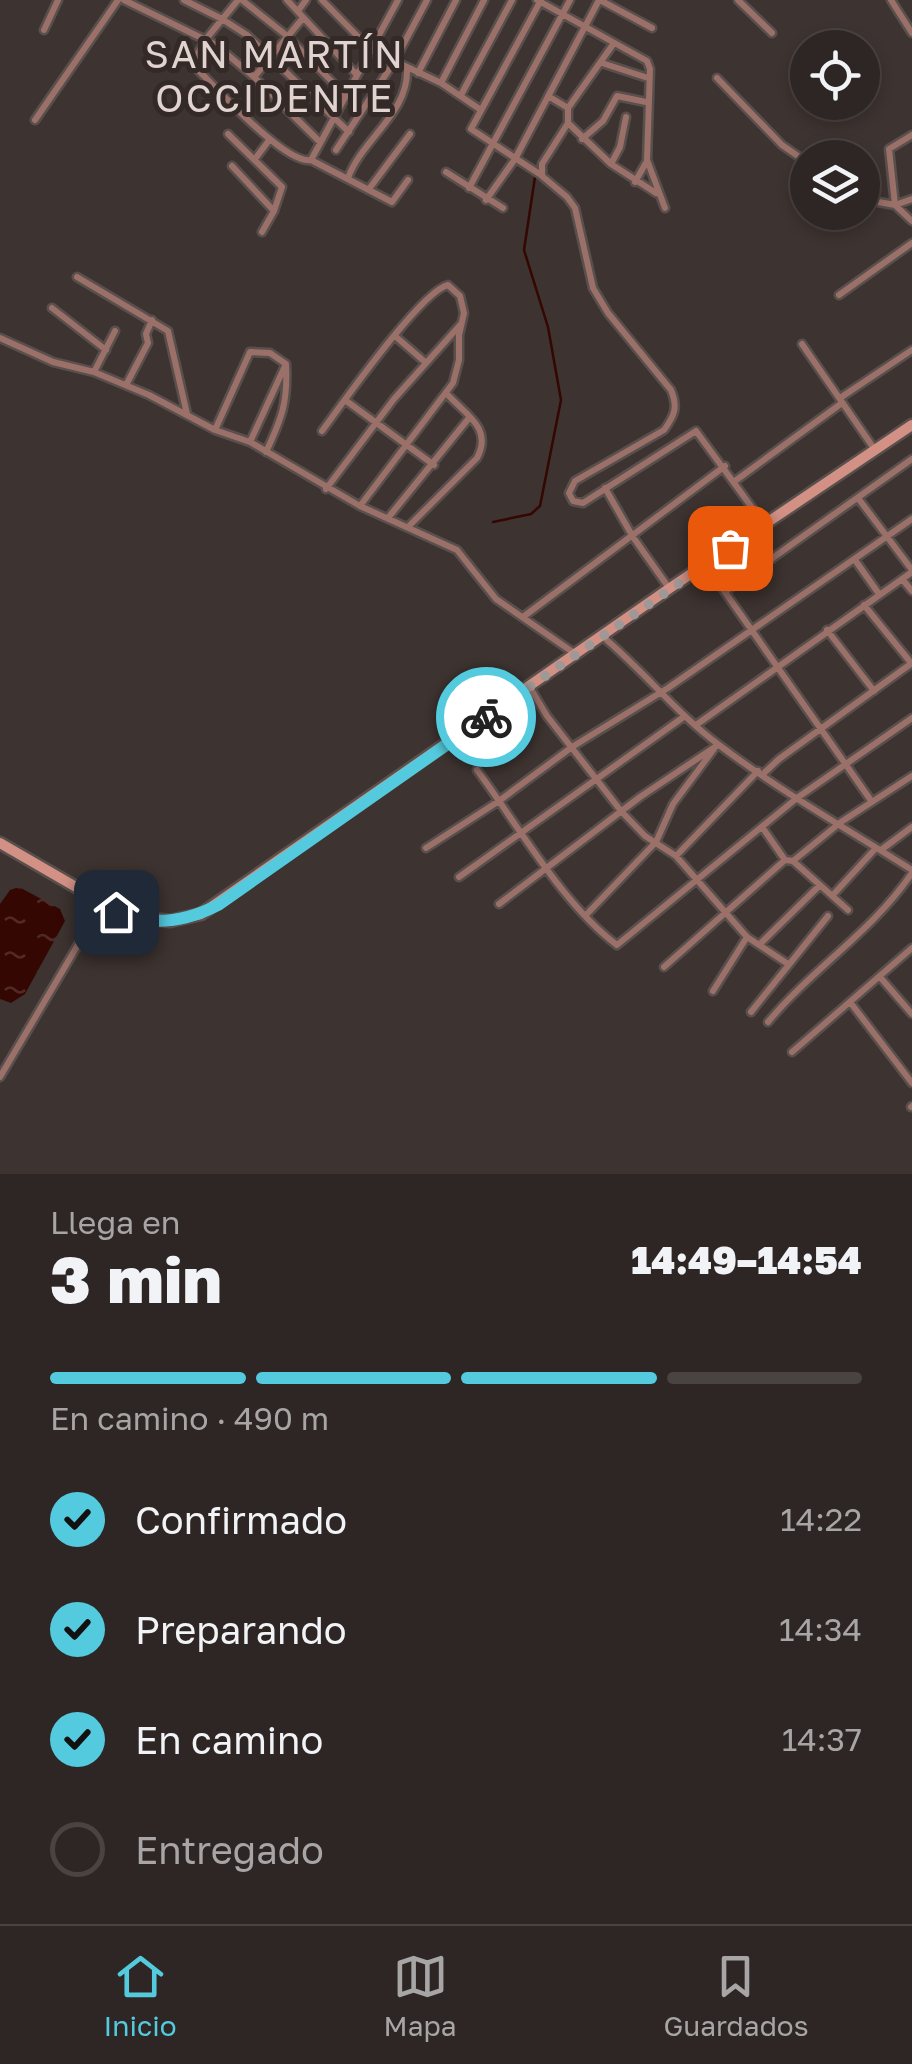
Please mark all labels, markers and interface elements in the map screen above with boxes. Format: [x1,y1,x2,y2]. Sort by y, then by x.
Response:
map controls [790,30,880,230]
button: locate [790,30,880,120]
district label: SAN MARTÍN OCCIDENTE [145,31,405,120]
button: layers [790,140,880,230]
pin [688,506,773,591]
icon: bag [703,521,758,576]
courier [436,667,536,767]
icon: bike [459,690,514,745]
pin [74,870,159,955]
icon: home [89,885,144,940]
text: Llega en [50,1203,180,1241]
text: 14:49–14:54 [631,1237,862,1282]
text: 3 min [50,1239,222,1317]
text: En camino · 490 m [50,1399,329,1437]
icon: check [50,1492,105,1547]
text: Confirmado [135,1497,347,1542]
text: 14:22 [780,1500,862,1538]
icon: check [50,1602,105,1657]
text: Preparando [135,1607,347,1652]
text: 14:34 [779,1610,862,1648]
icon: check [50,1712,105,1767]
text: En camino [135,1717,323,1762]
text: 14:37 [782,1720,862,1758]
text: Entregado [135,1827,324,1872]
tab: Inicio [103,1949,177,2042]
tab: Mapa [384,1949,457,2042]
tab: Guardados [663,1949,809,2042]

